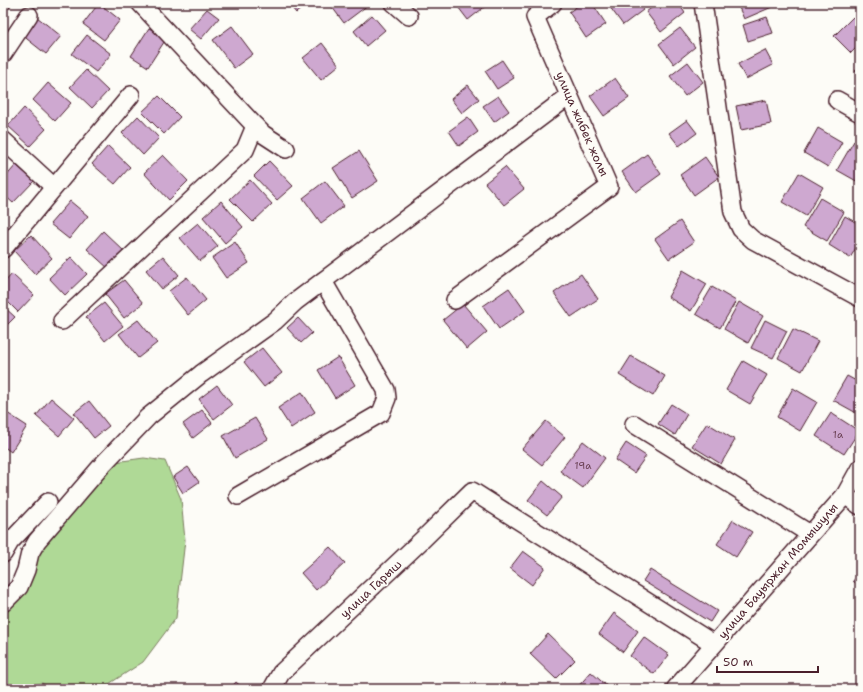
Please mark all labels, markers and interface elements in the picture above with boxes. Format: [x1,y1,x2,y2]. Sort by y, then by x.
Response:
street label: улица жибек жолы [552,69,612,179]
house number: 1а [833,428,844,441]
house number: 19а [574,459,592,472]
street label: улица Бауыржан Момышулы [715,500,841,642]
street label: улица Гарыш [337,556,405,622]
scale bar [717,648,818,674]
text: 50 m [723,654,753,670]

